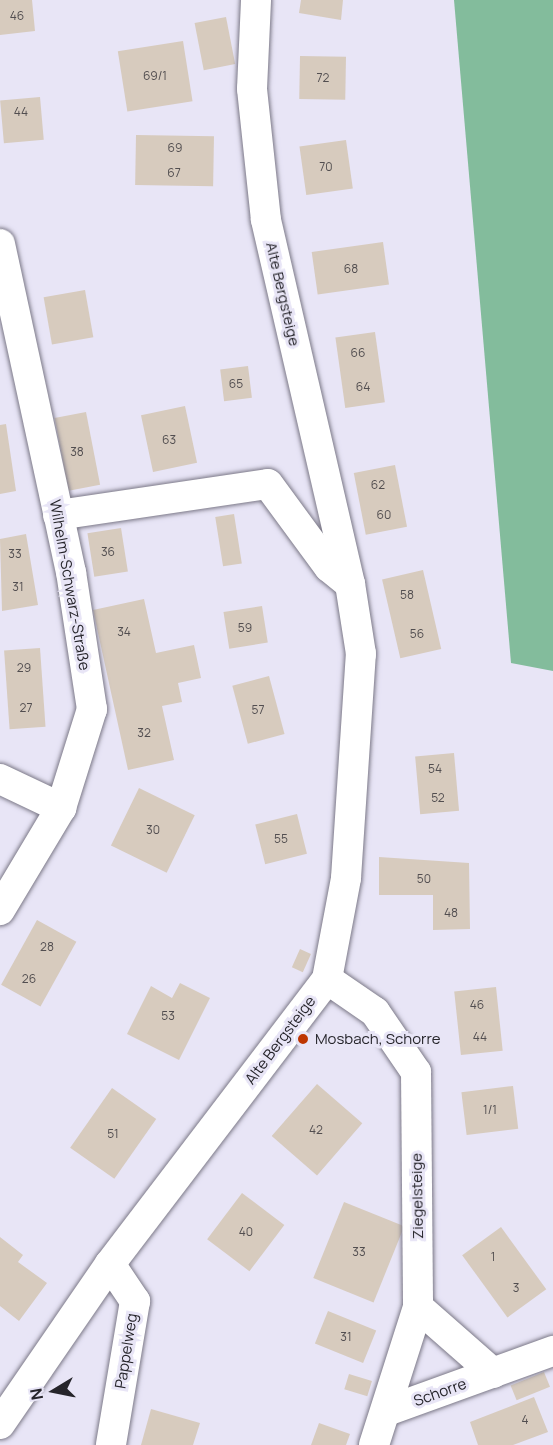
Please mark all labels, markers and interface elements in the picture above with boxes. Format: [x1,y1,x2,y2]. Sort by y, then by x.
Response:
house number: 46 [10,9,24,23]
house number: 69/1 [143,69,167,83]
house number: 72 [317,71,329,85]
house number: 44 [14,105,28,119]
house number: 69 [168,141,182,155]
house number: 70 [319,160,333,174]
house number: 67 [167,166,181,180]
street label: Alte Bergsteige [262,240,304,348]
house number: 68 [344,262,358,276]
house number: 66 [351,346,365,360]
house number: 65 [229,377,243,391]
house number: 64 [356,380,370,394]
house number: 63 [162,433,176,447]
house number: 38 [70,445,84,459]
house number: 62 [371,478,385,492]
street label: Wilhelm-Schwarz-Straße [46,498,94,672]
house number: 60 [377,508,391,522]
house number: 36 [101,545,115,559]
house number: 33 [8,547,22,561]
house number: 31 [12,580,24,594]
house number: 58 [400,588,414,602]
house number: 59 [238,621,252,635]
house number: 34 [117,625,131,639]
house number: 56 [410,627,424,641]
house number: 29 [17,661,31,675]
house number: 27 [20,701,32,715]
house number: 57 [252,703,264,717]
house number: 32 [137,726,151,740]
house number: 54 [428,762,442,776]
house number: 52 [431,791,445,805]
house number: 30 [146,823,160,837]
house number: 55 [274,832,288,846]
house number: 50 [417,872,431,886]
house number: 48 [444,906,458,920]
house number: 28 [40,940,54,954]
house number: 26 [22,972,36,986]
street label: Alte Bergsteige [241,992,319,1088]
house number: 46 [470,998,484,1012]
house number: 53 [161,1009,175,1023]
place label: Mosbach, Schorre [315,1030,440,1048]
house number: 44 [473,1030,487,1044]
marker: Mosbach, Schorre [296,1032,310,1046]
house number: 1/1 [483,1103,497,1117]
house number: 42 [309,1123,323,1137]
house number: 51 [107,1127,119,1141]
street label: Ziegelsteige [407,1153,427,1239]
house number: 40 [239,1225,253,1239]
house number: 33 [352,1245,366,1259]
house number: 1 [491,1250,495,1264]
house number: 3 [513,1281,519,1295]
street label: Pappelweg [111,1312,141,1390]
house number: 31 [340,1330,352,1344]
north arrow [24,1361,84,1421]
street label: Schorre [411,1374,469,1410]
text: N [24,1387,48,1402]
house number: 4 [521,1413,529,1427]

